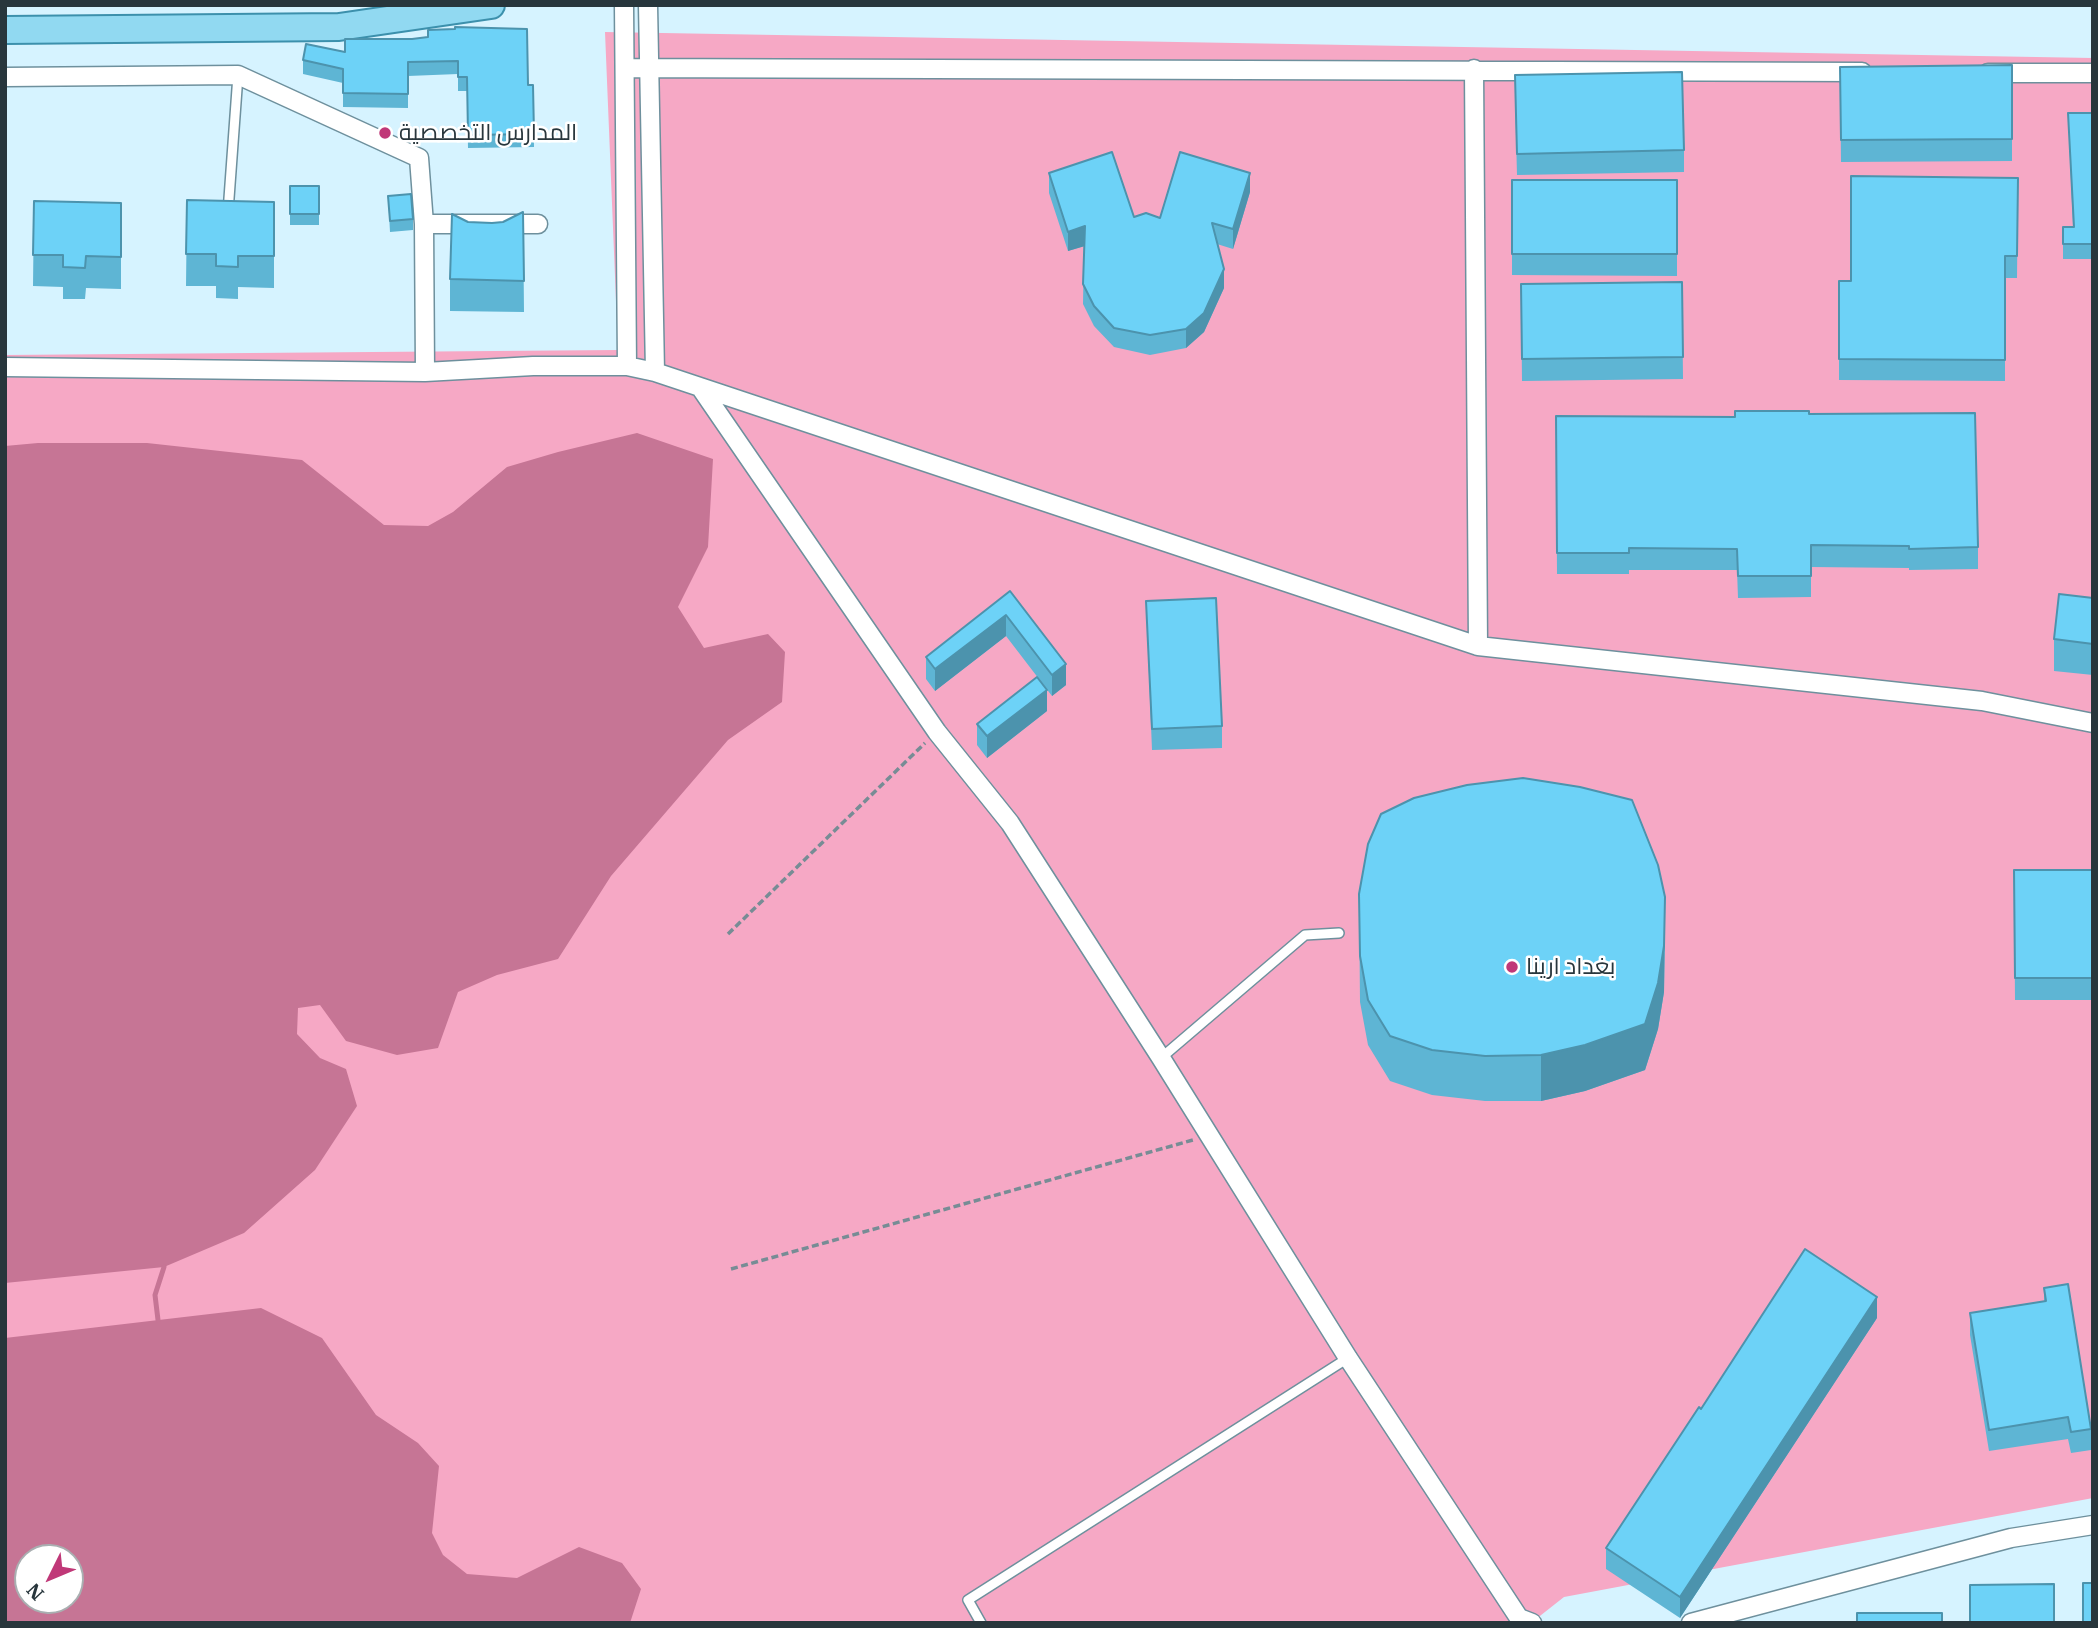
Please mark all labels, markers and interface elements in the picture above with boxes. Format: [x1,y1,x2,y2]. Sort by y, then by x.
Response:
place label: المدارس التخصصية [399,119,577,147]
marker: المدارس التخصصية [377,125,393,141]
place label: بغداد ارينا [1526,953,1615,981]
marker: بغداد ارينا [1504,959,1520,975]
north arrow [14,1544,84,1614]
text: N [21,1578,49,1606]

